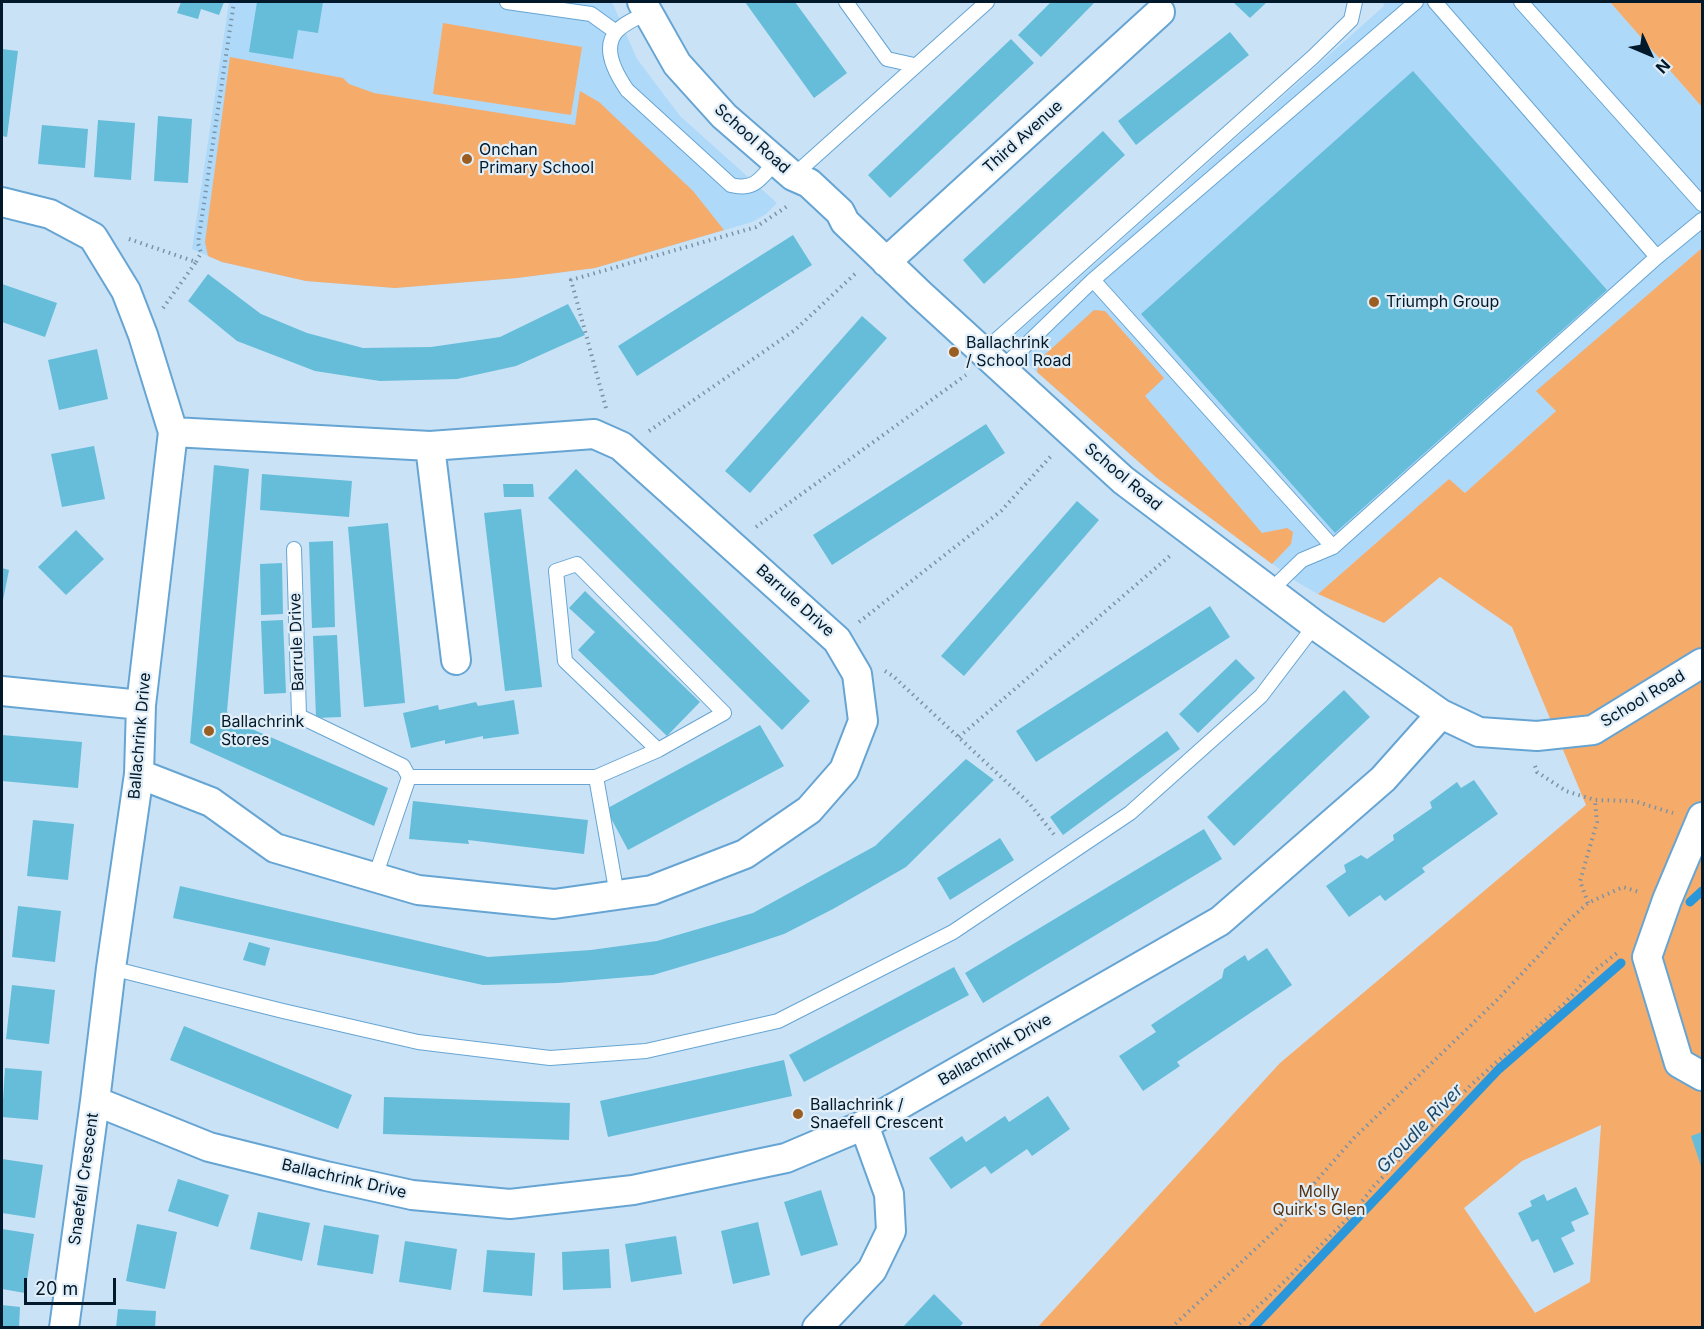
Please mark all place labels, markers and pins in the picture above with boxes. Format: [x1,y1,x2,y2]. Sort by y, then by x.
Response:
place label: Onchan Primary School [479,140,594,178]
marker: Onchan Primary School [460,152,474,166]
place label: Triumph Group [1386,292,1499,312]
marker: Triumph Group [1367,295,1381,309]
place label: Ballachrink / School Road [966,333,1071,371]
marker: Ballachrink / School Road [947,345,961,359]
place label: Ballachrink Stores [221,712,304,750]
marker: Ballachrink Stores [202,724,216,738]
place label: Ballachrink / Snaefell Crescent [810,1095,943,1133]
marker: Ballachrink / Snaefell Crescent [791,1107,805,1121]

